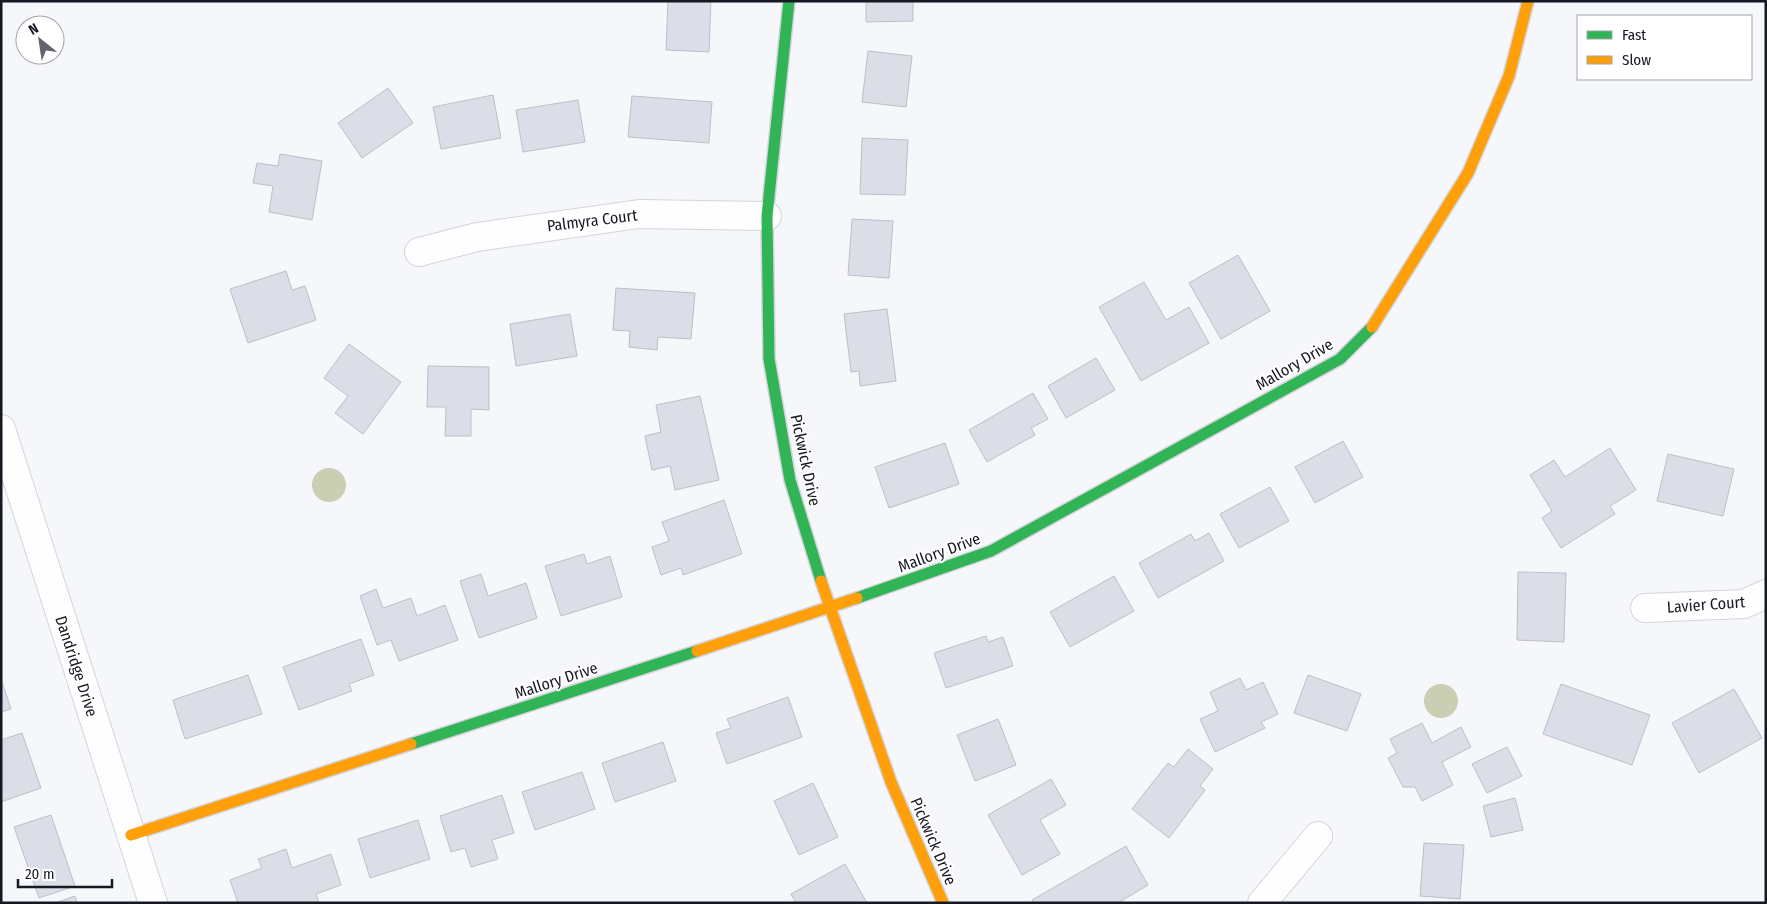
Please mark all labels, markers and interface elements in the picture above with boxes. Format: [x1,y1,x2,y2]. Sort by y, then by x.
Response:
north arrow [15,15,65,65]
legend [1577,15,1752,80]
text: N [26,20,42,39]
text: Fast [1622,26,1646,44]
text: Slow [1622,51,1651,69]
street label: Palmyra Court [546,205,639,235]
street label: Mallory Drive [1252,335,1336,394]
street label: Pickwick Drive [787,413,825,508]
street label: Mallory Drive [895,529,983,576]
street label: Lavier Court [1666,592,1747,617]
street label: Dandridge Drive [51,613,102,719]
street label: Mallory Drive [512,658,600,703]
street label: Pickwick Drive [907,795,961,888]
scale bar [18,856,111,888]
text: 20 m [25,865,55,883]

